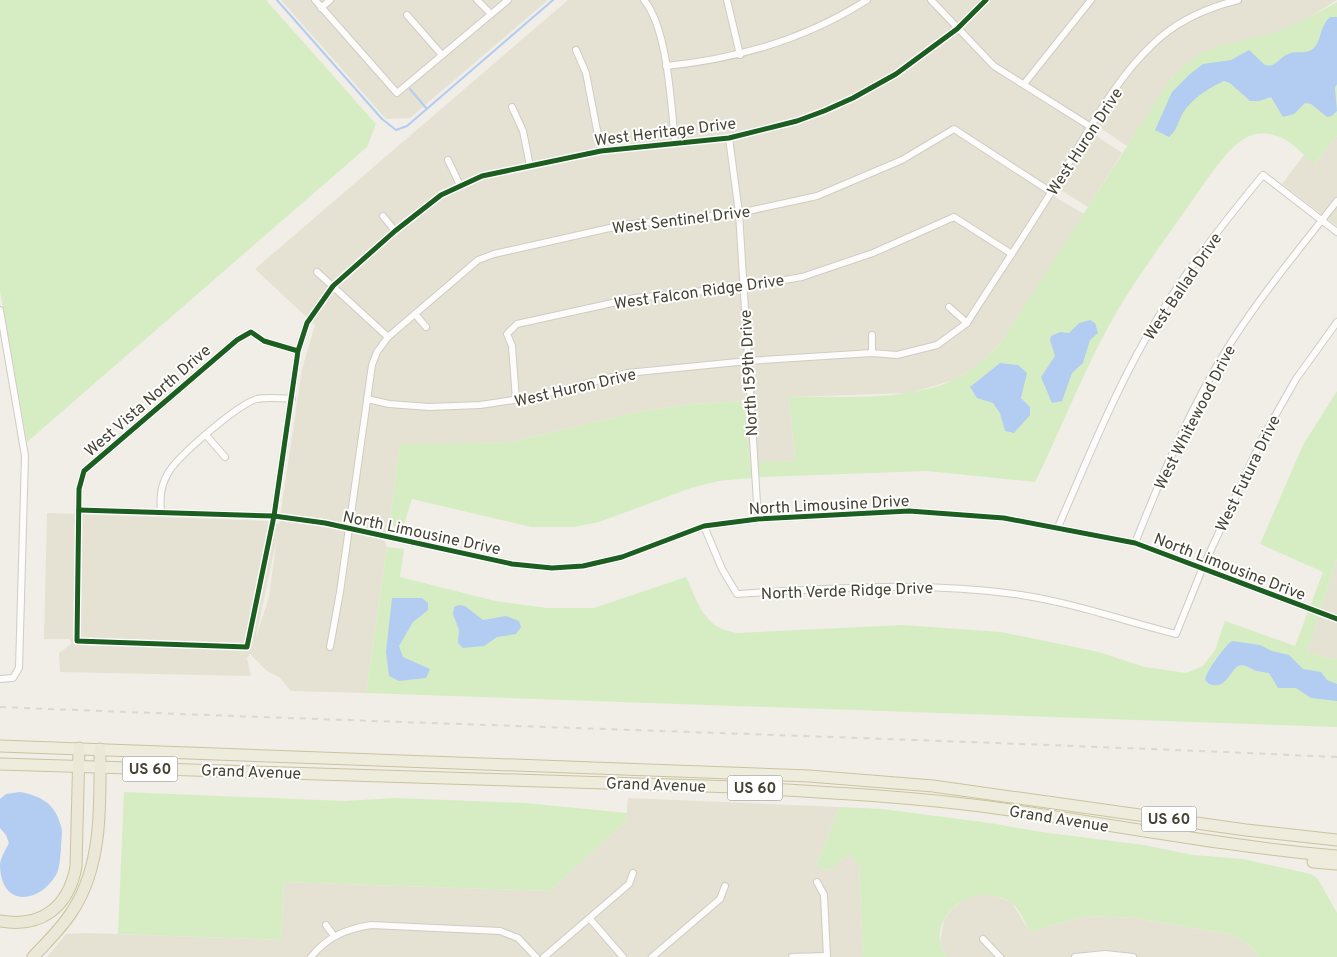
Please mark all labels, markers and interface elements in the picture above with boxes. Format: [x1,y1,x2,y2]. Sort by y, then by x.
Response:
street label: West Huron Drive [1043,84,1128,200]
street label: West Heritage Drive [593,114,737,152]
street label: West Sentinel Drive [611,203,751,239]
street label: West Ballad Drive [1140,230,1227,345]
street label: West Falcon Ridge Drive [613,271,786,315]
street label: North 159th Drive [737,309,763,437]
street label: West Vista North Drive [81,341,216,462]
street label: West Whitewood Drive [1151,342,1241,494]
street label: West Huron Drive [513,365,638,413]
street label: West Futura Drive [1212,412,1286,535]
street label: North Limousine Drive [748,492,910,520]
street label: North Limousine Drive [341,507,502,560]
street label: North Limousine Drive [1151,530,1308,606]
street label: North Verde Ridge Drive [761,579,934,605]
road number: US 60 [122,756,178,782]
street label: Grand Avenue [200,761,301,785]
street label: Grand Avenue [605,774,706,798]
road number: US 60 [728,776,782,800]
street label: Grand Avenue [1008,802,1110,838]
road number: US 60 [1142,806,1196,832]

